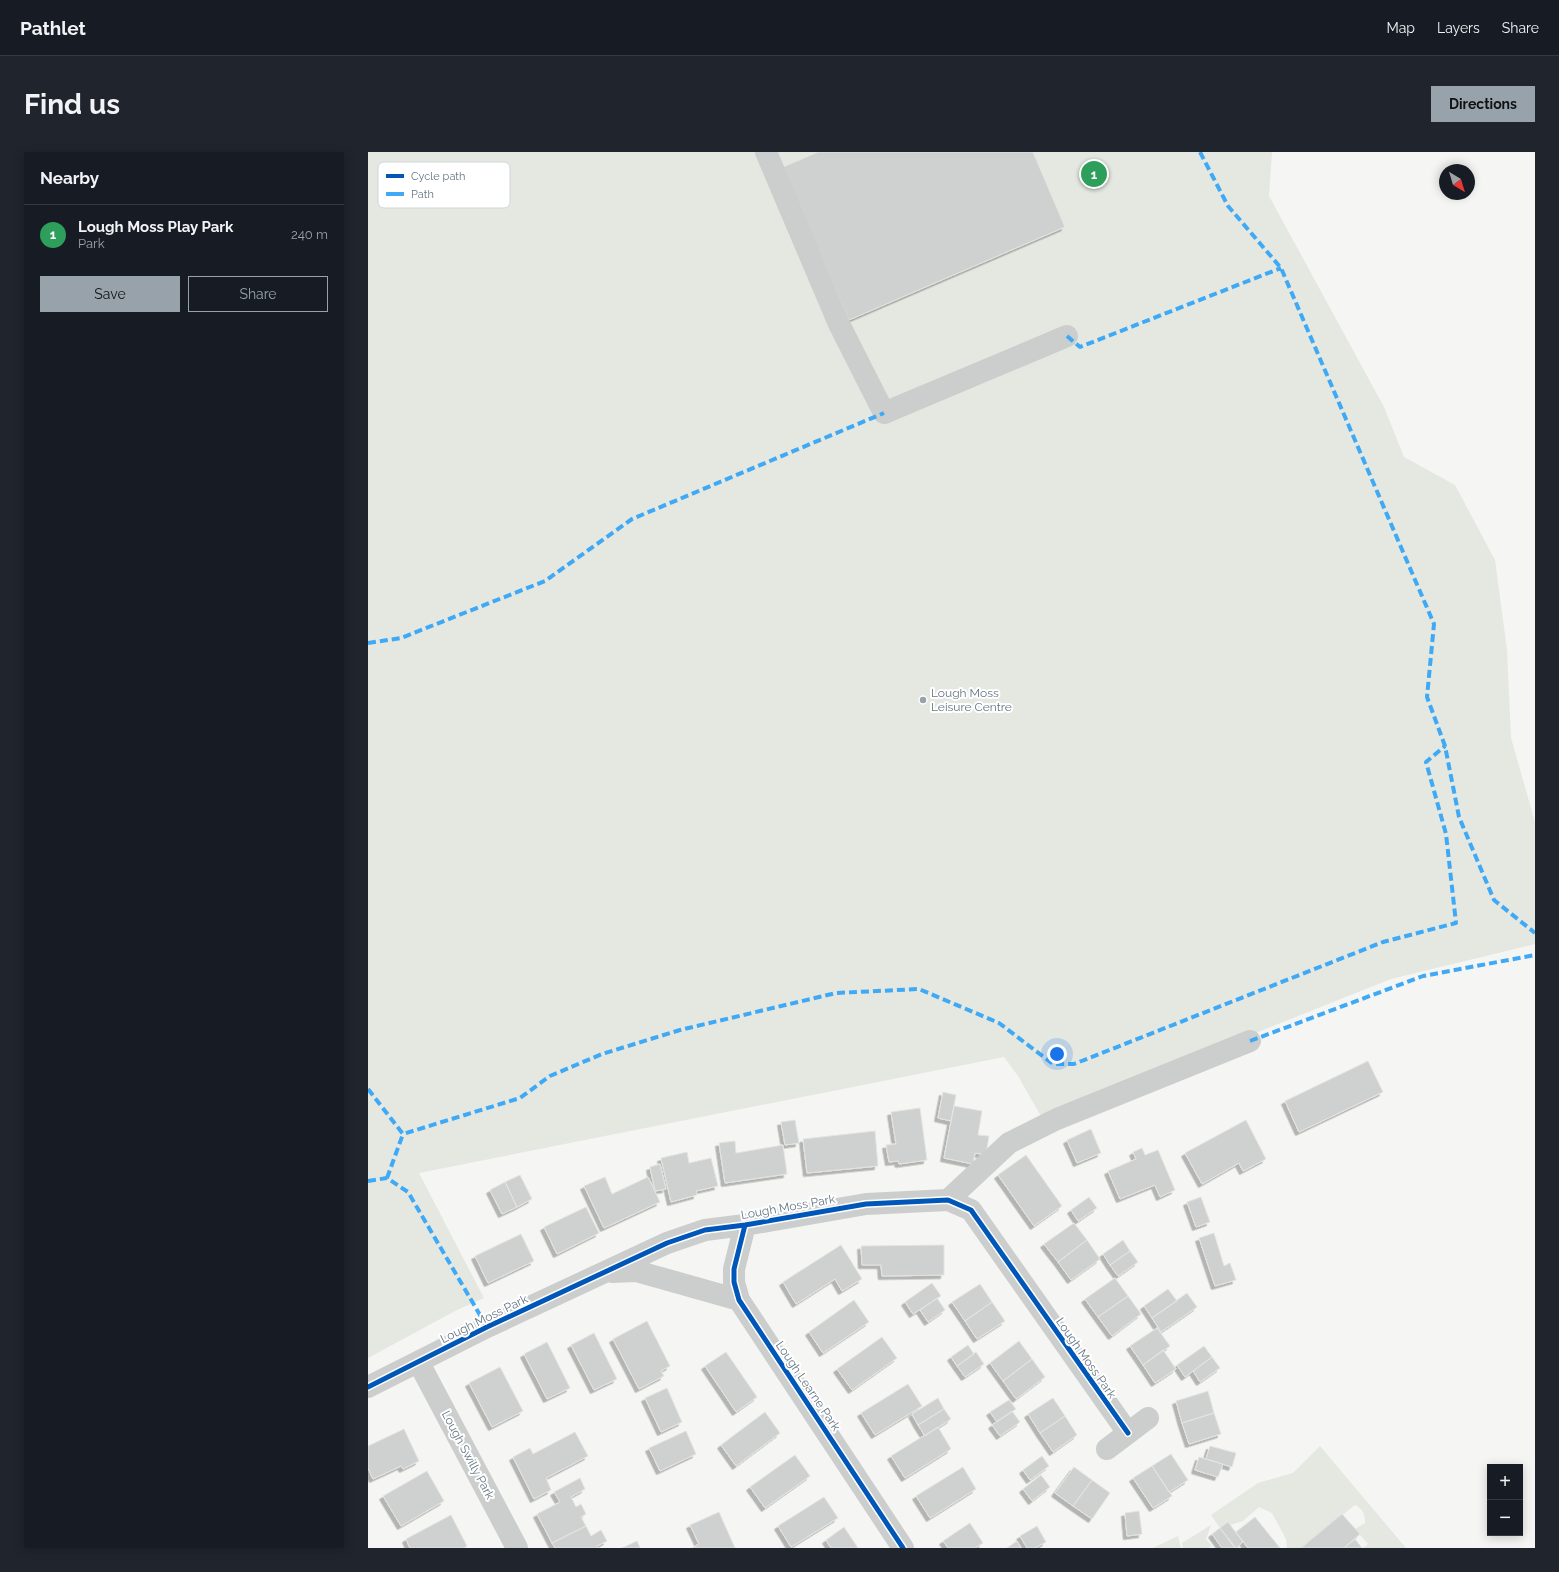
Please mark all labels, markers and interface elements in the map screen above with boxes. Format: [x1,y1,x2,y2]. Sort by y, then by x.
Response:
text: Pathlet [20,17,86,39]
text: Map [1387,20,1415,36]
text: Layers [1437,20,1480,36]
text: Share [1502,20,1539,36]
button: Directions [1431,86,1535,122]
text: Find us [24,88,120,121]
pin: 1 [1081,159,1107,189]
legend [378,162,510,208]
north arrow [1439,164,1475,200]
text: Nearby [40,168,99,188]
text: Cycle path [411,170,465,183]
text: Path [411,188,434,201]
text: Lough Moss Play Park [78,218,234,236]
text: 1 [50,227,56,242]
text: 240 m [291,227,328,242]
text: Park [78,236,105,251]
button: Save [40,276,180,312]
button: Share [188,276,328,312]
place label: Lough Moss Leisure Centre [931,686,1012,714]
marker: Lough Moss Leisure Centre [918,695,928,705]
your location [1047,1044,1067,1064]
street label: Lough Moss Park [740,1192,837,1222]
street label: Lough Moss Park [438,1292,530,1346]
street label: Lough Moss Park [1053,1315,1119,1402]
street label: Lough Learne Park [773,1339,843,1434]
street label: Lough Swilly Park [439,1408,498,1502]
map controls [1487,1464,1523,1536]
button: + [1487,1464,1523,1500]
button: − [1487,1500,1523,1536]

